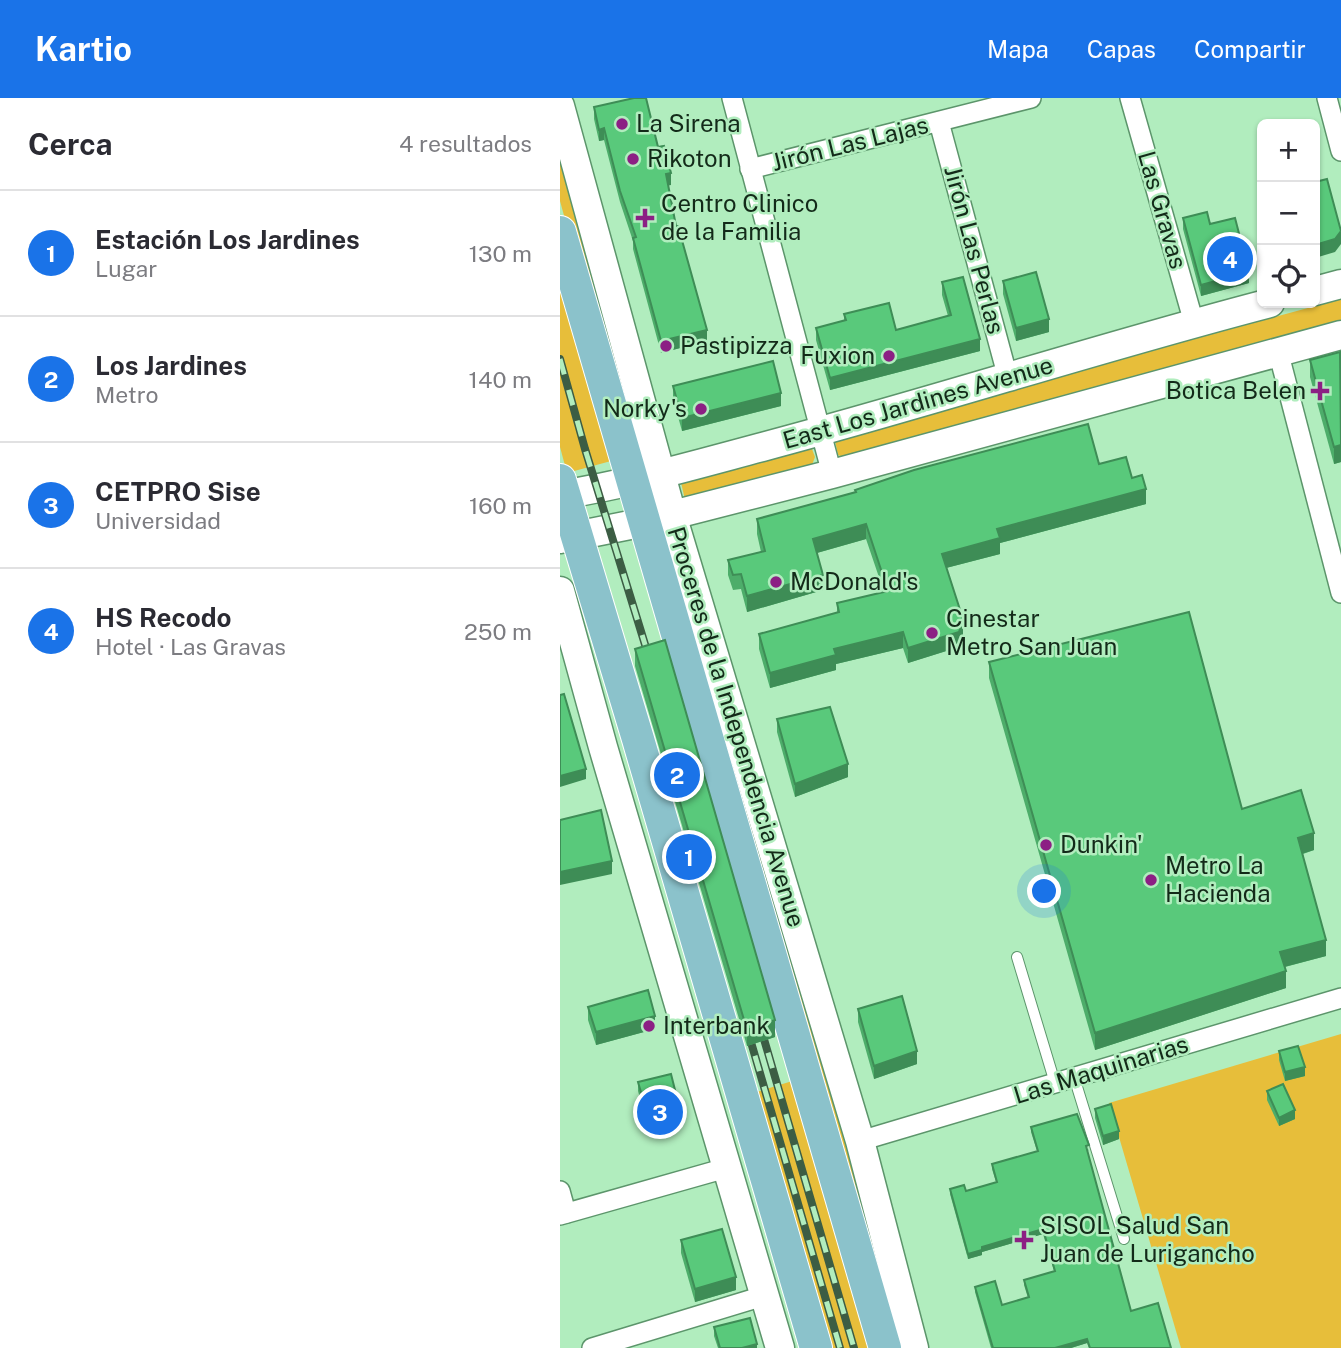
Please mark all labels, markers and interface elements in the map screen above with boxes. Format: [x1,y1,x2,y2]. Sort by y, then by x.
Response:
text: Kartio [35,30,132,68]
text: Mapa [987,35,1049,63]
text: Capas [1087,35,1156,63]
text: Compartir [1194,35,1306,63]
place label: La Sirena [636,109,741,137]
street label: Jirón Las Lajas [768,110,931,176]
marker: La Sirena [614,116,630,132]
map controls [1257,119,1320,308]
button: + [1257,119,1320,182]
text: Cerca [28,126,113,162]
text: 4 resultados [399,130,532,157]
place label: Rikoton [647,144,732,172]
street label: Las Gravas [1133,148,1193,272]
marker: Rikoton [625,151,641,167]
street label: Jirón Las Perlas [939,163,1011,337]
button: − [1257,182,1320,245]
place label: Centro Clinico de la Familia [661,189,818,245]
marker: Centro Clinico de la Familia [635,208,655,228]
text: Estación Los Jardines [95,224,360,255]
pin: 4 [1207,233,1253,285]
text: 1 [46,240,56,267]
text: 130 m [469,240,532,267]
button: locate [1257,245,1320,308]
text: Lugar [95,255,157,282]
place label: Pastipizza [680,331,792,359]
marker: Pastipizza [658,338,674,354]
place label: Fuxion [800,341,875,369]
marker: Fuxion [881,348,897,364]
text: Los Jardines [95,350,247,381]
street label: East Los Jardines Avenue [779,350,1056,454]
text: 2 [44,366,58,393]
text: 140 m [469,366,532,393]
place label: Botica Belen [1166,376,1306,404]
text: Metro [95,381,158,408]
marker: Botica Belen [1312,383,1328,399]
place label: Norky's [603,394,687,422]
marker: Norky's [693,401,709,417]
text: CETPRO Sise [95,476,261,507]
text: 3 [43,492,59,519]
text: 160 m [469,492,532,519]
text: Universidad [95,507,221,534]
street label: Proceres de la Independencia Avenue [663,523,811,930]
place label: McDonald's [790,567,918,595]
marker: McDonald's [768,574,784,590]
text: HS Recodo [95,602,231,633]
place label: Cinestar Metro San Juan [946,604,1117,660]
text: 4 [43,618,59,645]
text: 250 m [464,618,532,645]
marker: Cinestar Metro San Juan [924,625,940,641]
text: Hotel · Las Gravas [95,633,286,660]
pin: 2 [654,749,700,801]
place label: Dunkin' [1060,830,1143,858]
pin: 1 [666,831,712,883]
marker: Dunkin' [1038,837,1054,853]
place label: Metro La Hacienda [1165,851,1270,907]
marker: Metro La Hacienda [1143,872,1159,888]
your location [1027,874,1061,908]
place label: Interbank [663,1011,770,1039]
marker: Interbank [641,1018,657,1034]
street label: Las Maquinarias [1010,1029,1191,1109]
pin: 3 [637,1086,683,1138]
place label: SISOL Salud San Juan de Lurigancho [1040,1211,1255,1267]
marker: SISOL Salud San Juan de Lurigancho [1014,1230,1034,1250]

